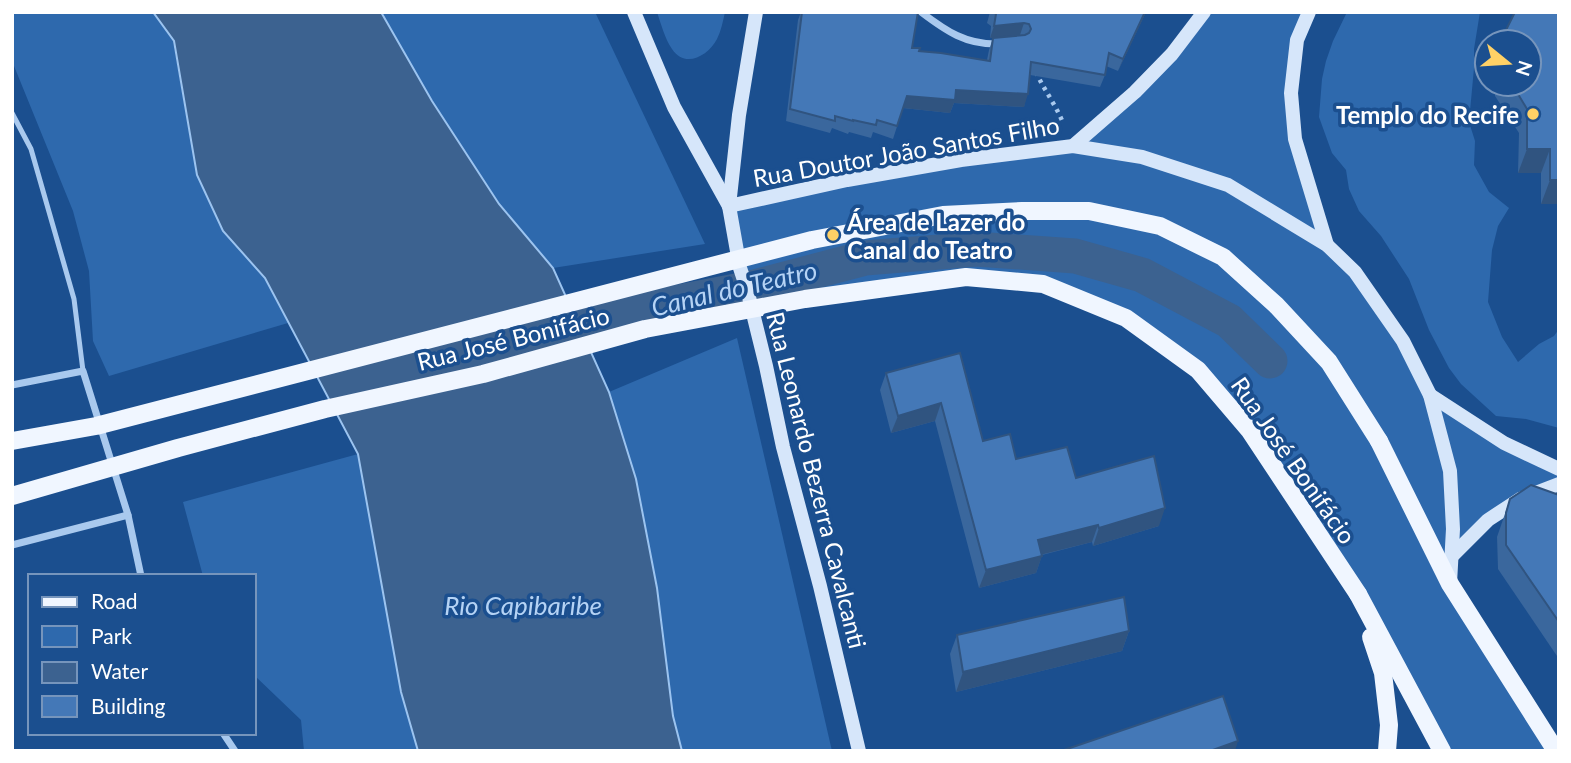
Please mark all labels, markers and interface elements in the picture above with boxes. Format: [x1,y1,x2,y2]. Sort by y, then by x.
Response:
north arrow [1473,28,1543,98]
text: N [1511,58,1538,79]
place label: Templo do Recife [1336,100,1519,129]
marker: Templo do Recife [1525,106,1541,122]
street label: Rua Doutor João Santos Filho [751,110,1061,192]
place label: Área de Lazer do Canal do Teatro [846,207,1025,264]
marker: Área de Lazer do Canal do Teatro [825,227,841,243]
water label: Canal do Teatro [648,253,820,323]
street label: Rua José Bonifácio [414,300,612,376]
street label: Rua Leonardo Bezerra Cavalcanti [761,309,873,651]
street label: Rua José Bonifácio [1226,371,1362,549]
legend [28,574,256,735]
text: Road [91,588,138,613]
water label: Rio Capibaribe [444,589,602,621]
text: Park [91,623,132,648]
text: Water [91,658,148,683]
text: Building [91,693,166,718]

